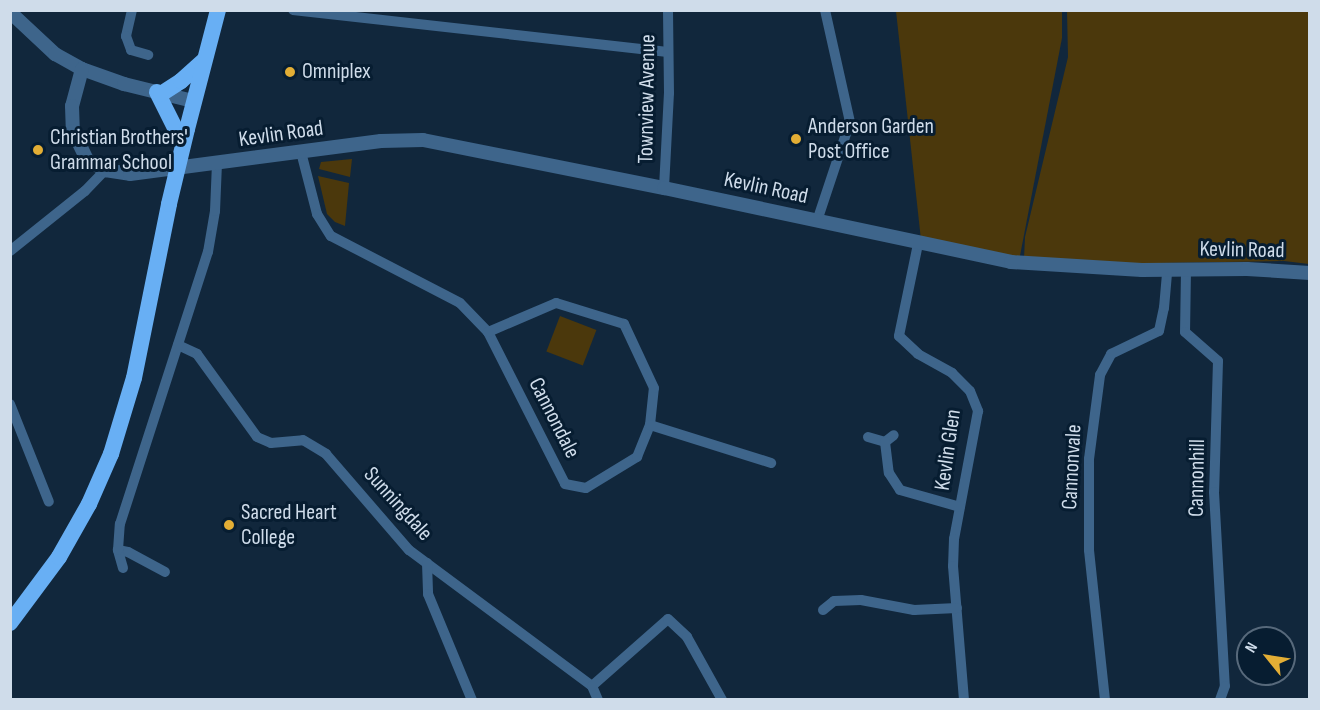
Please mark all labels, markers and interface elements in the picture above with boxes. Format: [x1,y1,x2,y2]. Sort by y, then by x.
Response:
street label: Townview Avenue [633,34,661,164]
place label: Omniplex [302,59,371,85]
marker: Omniplex [283,65,297,79]
place label: Anderson Garden Post Office [808,113,934,164]
street label: Kevlin Road [237,115,325,153]
place label: Christian Brothers' Grammar School [50,124,188,176]
marker: Anderson Garden Post Office [789,132,803,146]
marker: Christian Brothers' Grammar School [31,143,45,157]
street label: Kevlin Road [722,166,810,210]
street label: Kevlin Road [1199,236,1285,264]
street label: Cannondale [523,373,585,463]
street label: Kevlin Glen [929,408,967,492]
street label: Cannonvale [1057,424,1087,510]
street label: Cannonhill [1183,439,1211,517]
street label: Sunningdale [358,462,438,546]
place label: Sacred Heart College [241,499,337,550]
marker: Sacred Heart College [222,518,236,532]
north arrow [1236,626,1296,686]
text: N [1241,639,1262,656]

